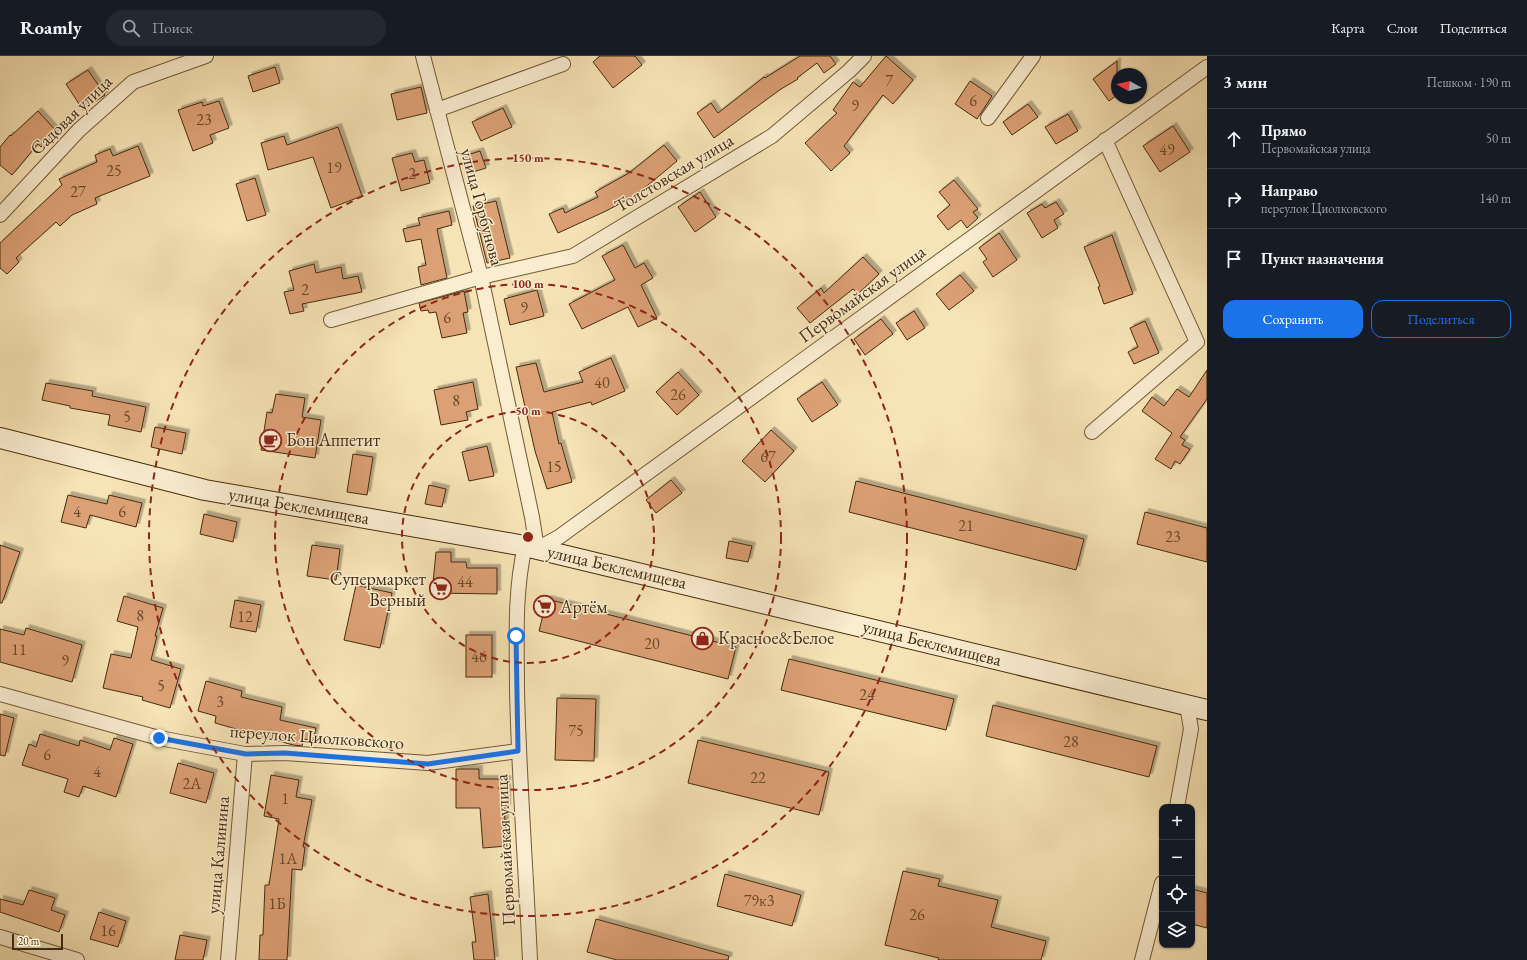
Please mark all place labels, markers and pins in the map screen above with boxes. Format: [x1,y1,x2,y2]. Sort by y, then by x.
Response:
cafe icon: Бон Аппетит [258,427,284,453]
place label: Бон Аппетит [286,428,381,451]
centre of rings [521,530,535,544]
place label: Супермаркет Верный [330,567,427,611]
supermarket icon: Супермаркет Верный [428,576,454,602]
supermarket icon: Артём [532,594,558,620]
place label: Артём [559,595,608,618]
shop icon: Красное&Белое [690,625,716,651]
place label: Красное&Белое [718,626,834,649]

